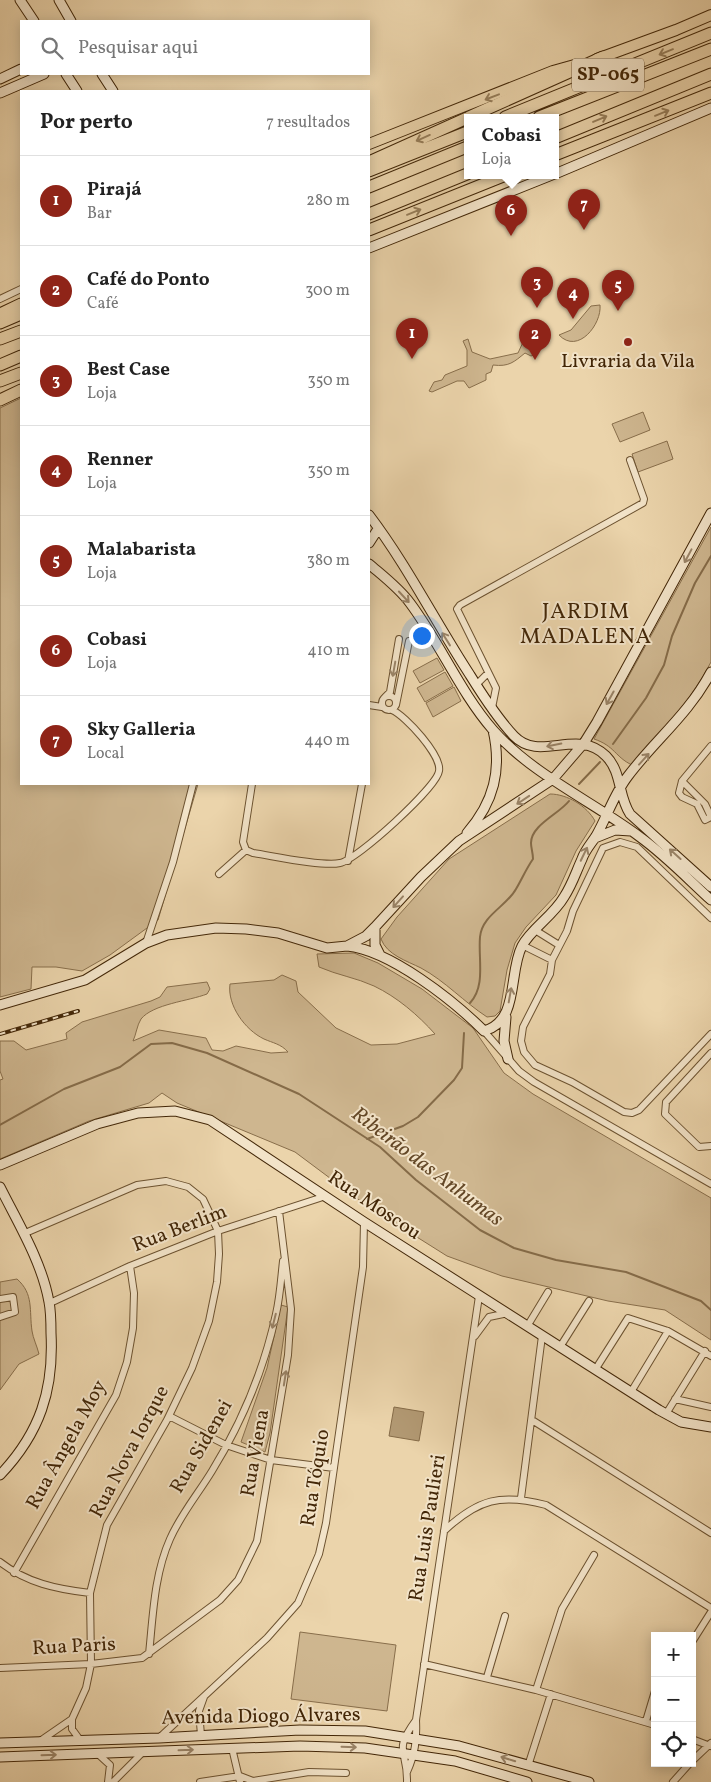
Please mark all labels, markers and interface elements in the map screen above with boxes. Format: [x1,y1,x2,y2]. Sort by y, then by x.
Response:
search box [20,20,370,75]
icon: search [38,34,66,62]
text: Pesquisar aqui [78,35,198,61]
one-way arrow [659,47,674,57]
road number: SP-065 [572,58,644,92]
one-way arrow [485,93,500,102]
text: Por perto [40,108,133,137]
one-way arrow [653,108,669,117]
text: 7 resultados [266,112,350,134]
popup [464,114,559,179]
one-way arrow [592,114,607,124]
text: Cobasi [481,123,542,149]
one-way arrow [416,133,431,143]
text: Loja [481,149,511,171]
text: Pirajá [87,177,142,203]
pin: 7 [568,189,600,230]
text: 1 [53,190,59,212]
text: 280 m [306,190,350,212]
pin: 6 [495,195,527,236]
text: Bar [87,203,112,225]
one-way arrow [406,206,421,216]
text: Café do Ponto [87,267,210,293]
pin: 3 [521,267,553,308]
pin: 5 [602,270,634,311]
pin: 4 [557,278,589,319]
text: 2 [52,280,60,302]
text: 300 m [305,280,350,302]
text: Café [87,293,118,315]
pin: 1 [396,318,428,359]
pin: 2 [519,319,551,360]
marker: Livraria da Vila [622,336,634,348]
place label: Livraria da Vila [561,348,695,376]
text: Best Case [87,357,170,383]
text: 3 [52,370,60,392]
text: 350 m [307,370,350,392]
text: Loja [87,383,117,405]
text: Renner [87,447,153,473]
text: 4 [51,460,61,482]
text: 350 m [307,460,350,482]
text: Loja [87,473,117,495]
text: Malabarista [87,537,196,563]
one-way arrow [683,548,693,563]
text: 5 [52,550,60,572]
text: 380 m [307,550,350,572]
text: Loja [87,563,117,585]
one-way arrow [398,590,410,603]
district label: JARDIM MADALENA [520,597,652,653]
your location [409,623,435,649]
text: Cobasi [87,627,147,653]
one-way arrow [441,632,451,646]
text: 6 [52,640,60,662]
text: 410 m [307,640,350,662]
text: Loja [87,653,117,675]
one-way arrow [388,660,398,676]
one-way arrow [605,691,615,706]
text: Sky Galleria [87,717,196,743]
text: 7 [52,730,60,752]
text: 440 m [304,730,350,752]
one-way arrow [547,741,563,751]
text: Local [87,743,124,765]
one-way arrow [638,753,649,766]
one-way arrow [516,795,530,805]
one-way arrow [579,847,589,862]
one-way arrow [668,849,681,860]
one-way arrow [392,896,404,909]
one-way arrow [506,987,516,1003]
water label: Ribeirão das Anhumas [345,1100,509,1234]
street label: Rua Moscou [322,1164,426,1248]
street label: Rua Berlim [129,1198,231,1260]
one-way arrow [269,1313,279,1329]
one-way arrow [280,1370,290,1386]
street label: Rua Ângela Moy [20,1375,114,1515]
street label: Rua Nova Iorque [83,1381,177,1523]
street label: Rua Sidenei [164,1395,240,1499]
street label: Rua Viena [235,1407,277,1499]
street label: Rua Tóquio [294,1427,338,1529]
street label: Rua Luis Paulieri [403,1452,453,1604]
street label: Rua Paris [32,1631,116,1663]
map controls [651,1632,696,1767]
button: + [651,1632,696,1677]
button: − [651,1677,696,1722]
street label: Avenida Diogo Álvares [161,1701,361,1733]
button: locate [651,1722,696,1767]
one-way arrow [340,1742,356,1752]
one-way arrow [178,1746,194,1755]
one-way arrow [40,1751,56,1760]
one-way arrow [501,1754,517,1764]

